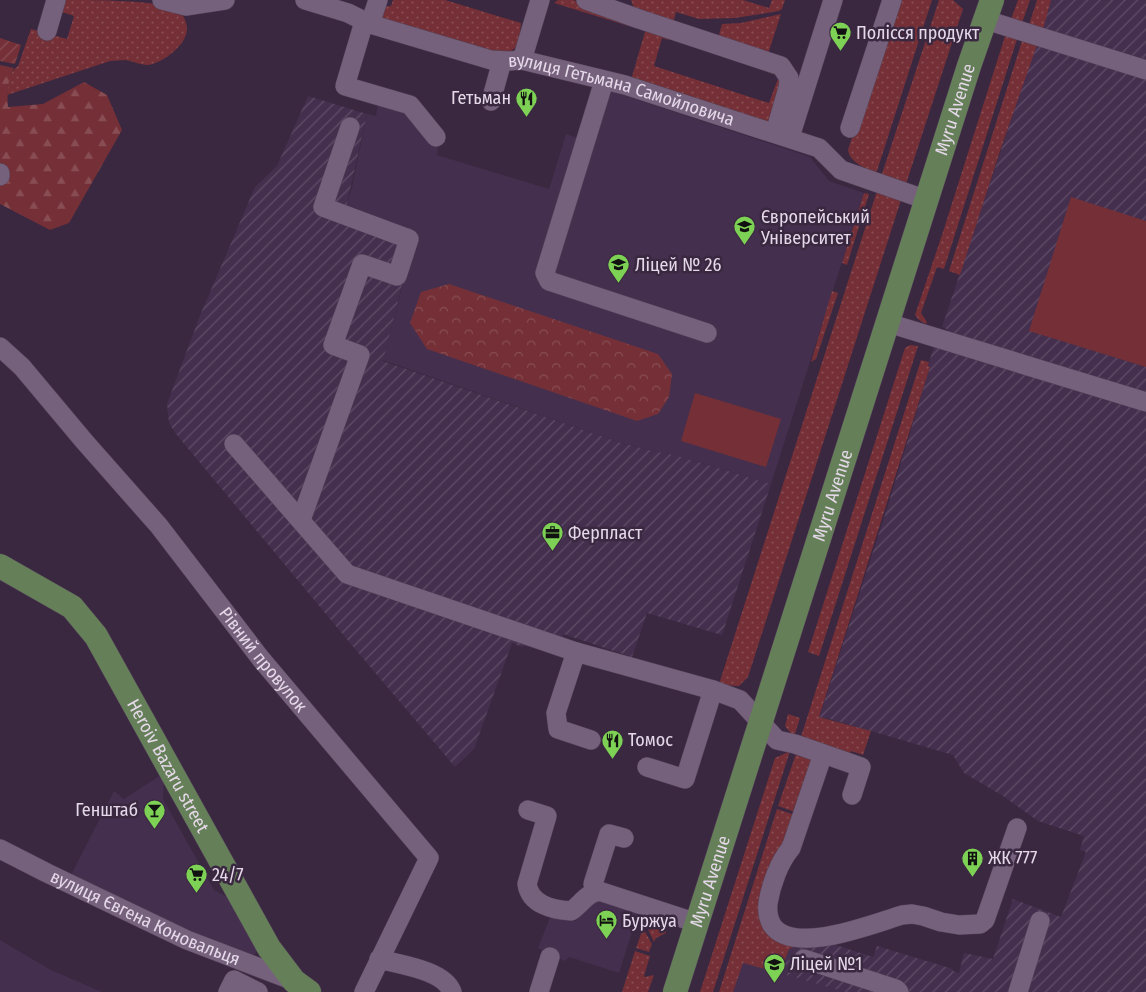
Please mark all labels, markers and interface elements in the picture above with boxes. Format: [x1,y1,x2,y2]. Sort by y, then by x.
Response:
supermarket icon: Полісся продукт [828,21,852,52]
place label: Полісся продукт [856,22,980,44]
street label: вулиця Гетьмана Самойловича [507,49,737,131]
street label: Myru Avenue [930,61,980,158]
restaurant icon: Гетьман [515,86,539,117]
place label: Гетьман [451,87,511,109]
place label: Європейський Університет [760,206,870,249]
school or university icon: Європейський Університет [733,215,757,246]
school or university icon: Ліцей № 26 [607,253,631,284]
place label: Ліцей № 26 [635,254,722,276]
street label: Myru Avenue [808,447,858,544]
office icon: Ферпласт [540,521,564,552]
place label: Ферпласт [568,522,643,544]
street label: Рівний провулок [214,603,312,717]
street label: Heroiv Bazaru street [122,695,214,837]
restaurant icon: Томос [600,728,624,759]
place label: Томос [628,729,673,751]
bar icon: Генштаб [142,798,166,829]
place label: Генштаб [75,799,138,821]
street label: Myru Avenue [685,833,735,930]
building icon: ЖК 777 [960,846,984,877]
place label: ЖК 777 [988,847,1037,869]
supermarket icon: 24/7 [184,863,208,894]
place label: 24/7 [212,864,244,886]
street label: вулиця Євгена Коновальця [47,865,243,970]
hotel icon: Буржуа [594,909,618,940]
place label: Буржуа [622,910,677,932]
school or university icon: Ліцей №1 [762,952,786,983]
place label: Ліцей №1 [790,953,862,975]

